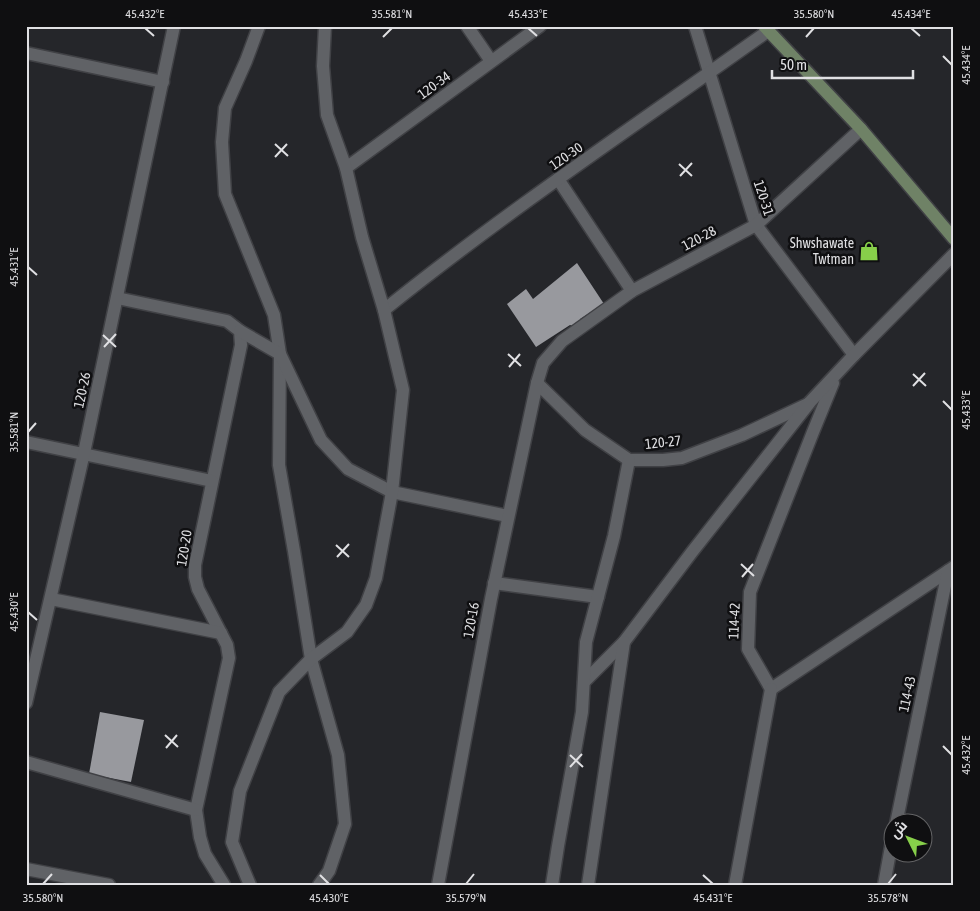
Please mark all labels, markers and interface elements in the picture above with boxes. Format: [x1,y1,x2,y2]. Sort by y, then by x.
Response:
text: 45.432°E [126,7,164,21]
text: 35.581°N [372,7,412,21]
text: 45.433°E [509,7,547,21]
text: 35.580°N [794,7,834,21]
text: 45.434°E [892,7,930,21]
text: 45.434°E [959,46,973,84]
scale bar [772,48,914,80]
text: 50 m [780,56,807,73]
street label: 120-34 [415,68,454,102]
street label: 120-30 [547,139,586,173]
street label: 120-31 [751,178,777,218]
street label: 120-28 [679,222,719,254]
place label: Shwshawate Twtman [790,235,854,267]
shop icon: Shwshawate Twtman [858,240,880,262]
text: 45.431°E [7,248,21,286]
street label: 120-26 [70,370,94,409]
text: 45.433°E [959,391,973,429]
text: 35.581°N [7,412,21,452]
street label: 120-27 [644,432,682,452]
street label: 120-20 [173,528,195,567]
text: 45.430°E [7,593,21,631]
street label: 120-16 [460,601,482,639]
street label: 114-42 [725,603,743,639]
street label: 114-43 [895,675,919,713]
text: 45.432°E [959,736,973,774]
north arrow [882,814,932,864]
text: ش [886,817,911,842]
text: 35.580°N [23,891,63,905]
text: 45.430°E [310,891,348,905]
text: 35.579°N [446,891,486,905]
text: 45.431°E [694,891,732,905]
text: 35.578°N [868,891,908,905]

